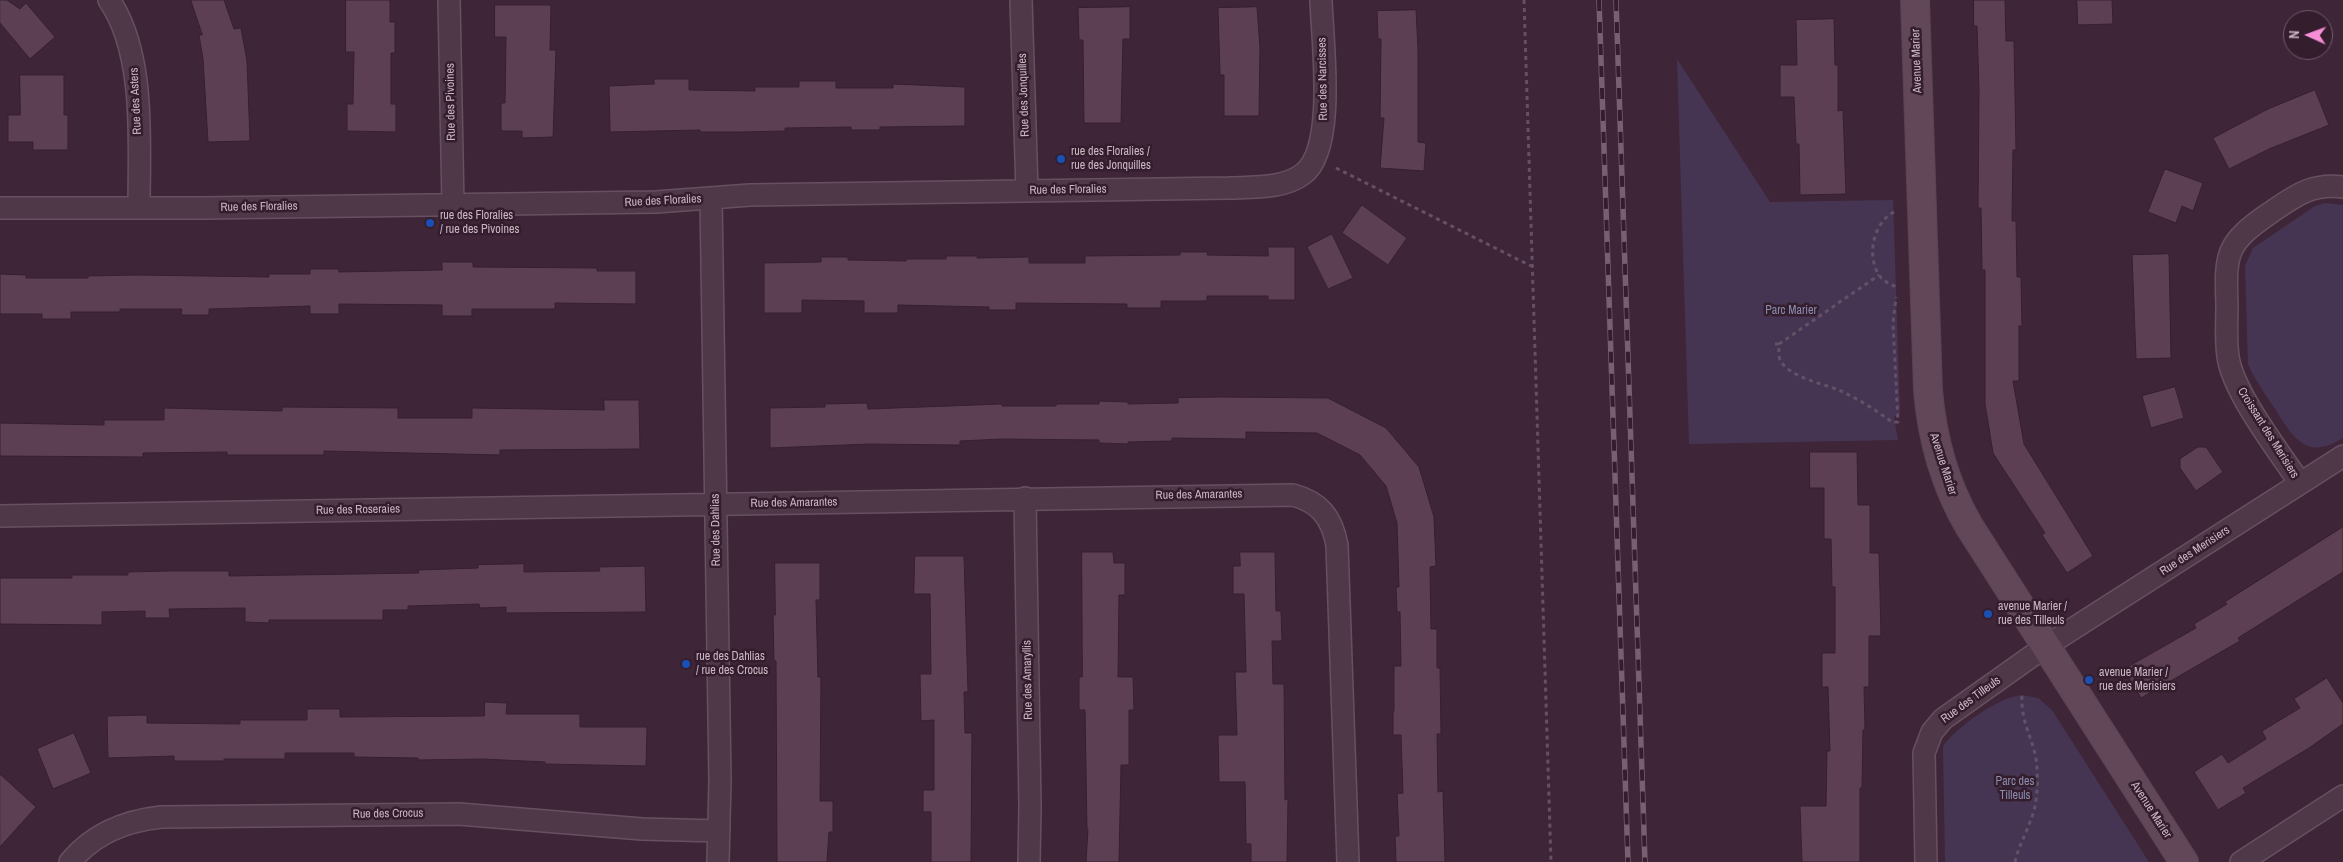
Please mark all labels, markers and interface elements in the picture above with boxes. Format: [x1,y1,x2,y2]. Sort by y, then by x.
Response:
north arrow [2283,10,2333,60]
street label: Avenue Marier [1909,29,1925,93]
text: N [2285,30,2303,39]
street label: Rue des Narcisses [1315,37,1331,121]
street label: Rue des Jonquilles [1015,53,1033,137]
street label: Rue des Pivoines [443,63,459,141]
street label: Rue des Asters [127,67,145,135]
place label: rue des Floralies / rue des Jonquilles [1071,145,1151,173]
marker: rue des Floralies / rue des Jonquilles [1055,153,1067,165]
street label: Rue des Floralies [1029,182,1107,198]
street label: Rue des Floralies [624,192,702,210]
street label: Rue des Floralies [220,199,298,215]
place label: rue des Floralies / rue des Pivoines [440,209,519,237]
marker: rue des Floralies / rue des Pivoines [424,217,436,229]
park label: Parc Marier [1765,304,1817,318]
street label: Croissant des Merisiers [2234,385,2302,481]
street label: Avenue Marier [1926,431,1960,497]
street label: Rue des Amarantes [1155,487,1243,503]
street label: Rue des Dahlias [708,494,724,566]
street label: Rue des Amarantes [750,495,838,511]
street label: Rue des Roseraies [316,502,400,518]
street label: Rue des Merisiers [2157,523,2233,579]
place label: avenue Marier / rue des Tilleuls [1998,600,2067,628]
marker: avenue Marier / rue des Tilleuls [1982,608,1994,620]
street label: Rue des Amaryllis [1020,640,1036,720]
place label: rue des Dahlias / rue des Crocus [696,650,768,678]
marker: rue des Dahlias / rue des Crocus [680,658,692,670]
place label: avenue Marier / rue des Merisiers [2099,666,2176,694]
street label: Rue des Tilleuls [1938,674,2004,726]
marker: avenue Marier / rue des Merisiers [2083,674,2095,686]
park label: Parc des Tilleuls [1996,775,2034,803]
street label: Avenue Marier [2127,779,2175,841]
street label: Rue des Crocus [353,806,423,822]

